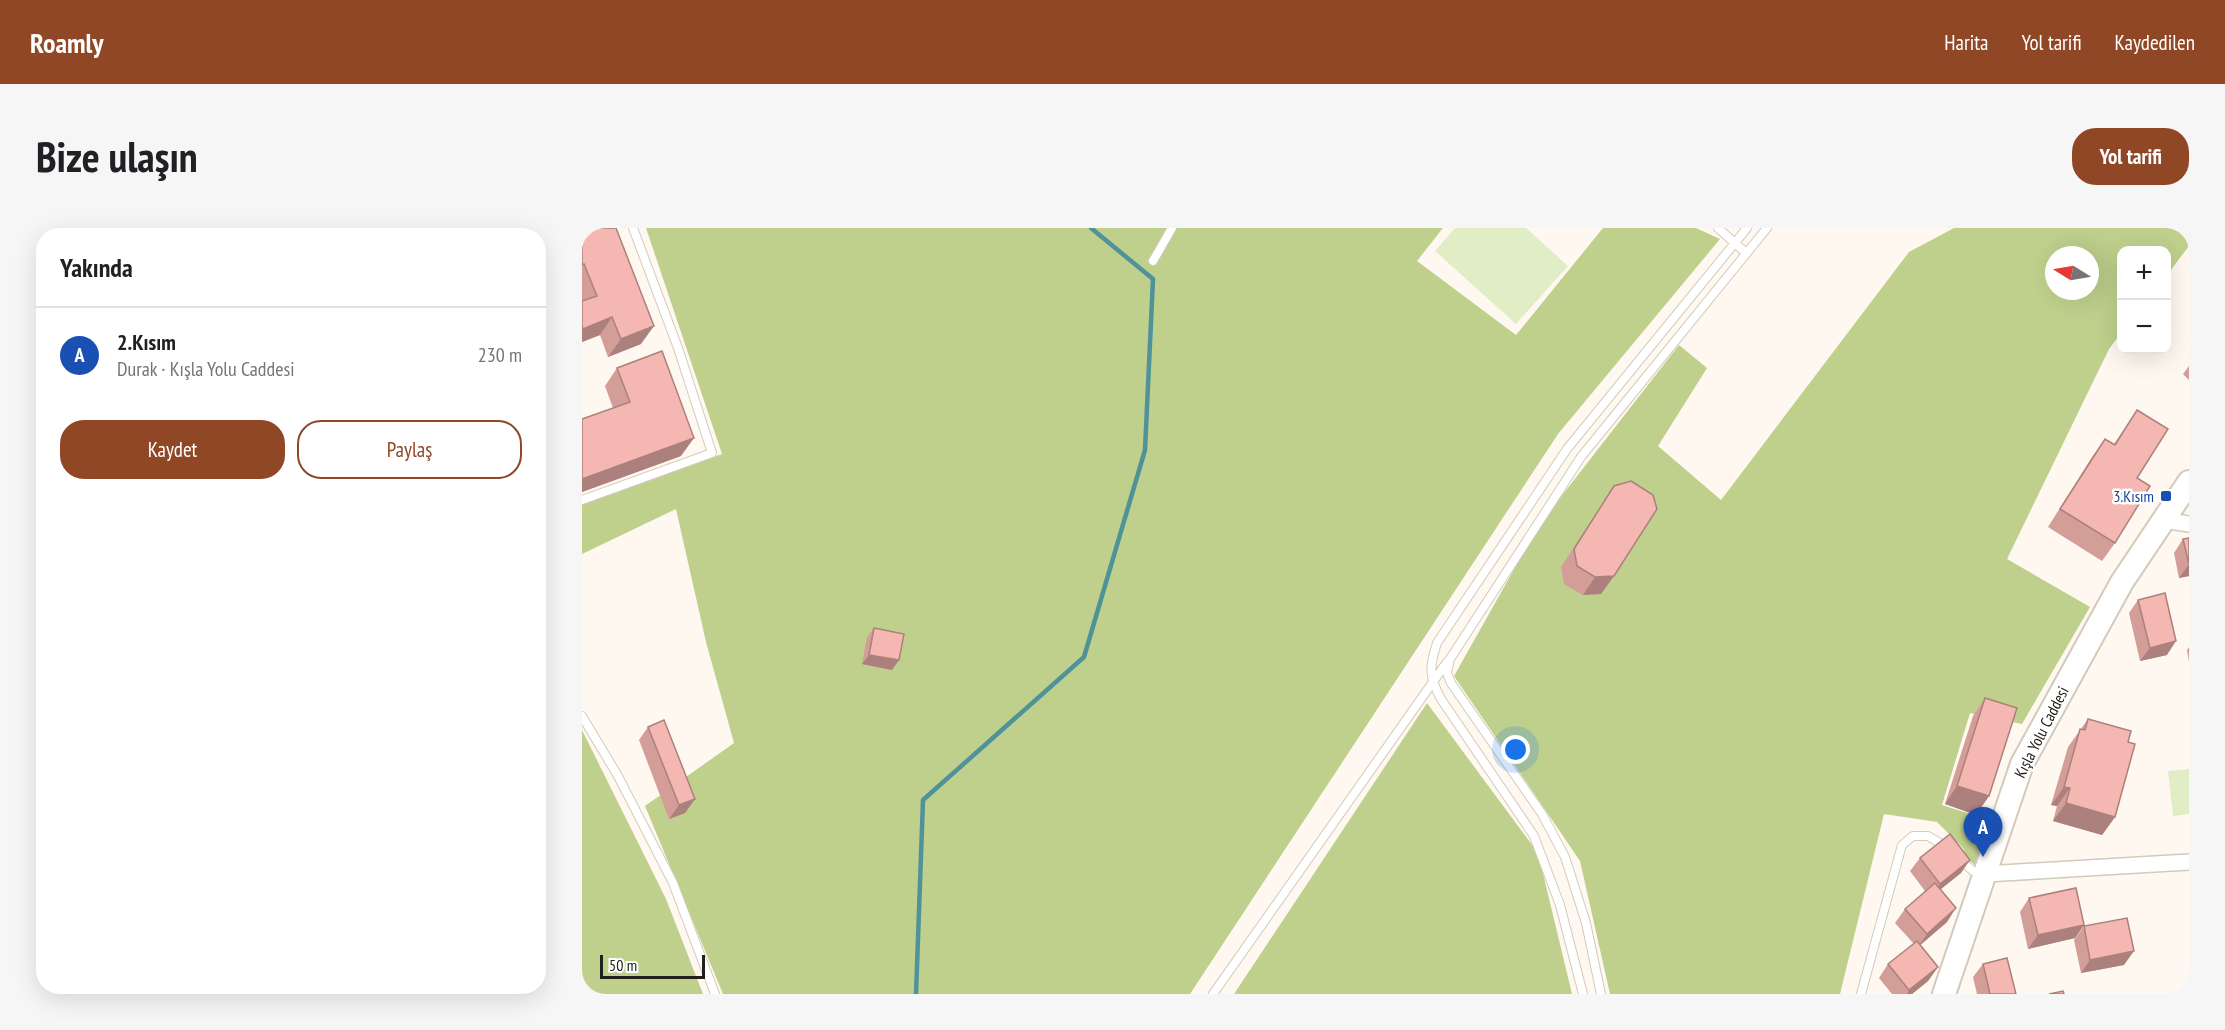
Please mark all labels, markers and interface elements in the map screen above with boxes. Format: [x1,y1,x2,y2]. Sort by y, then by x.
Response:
text: Roamly [30,24,104,61]
text: Harita [1944,29,1988,56]
text: Yol tarifi [2021,29,2082,56]
text: Kaydedilen [2115,29,2195,56]
button: Yol tarifi [2072,128,2189,185]
text: Bize ulaşın [36,129,198,184]
north arrow [2045,246,2099,300]
map controls [2117,246,2171,354]
button: + [2117,246,2171,300]
text: Yakında [60,251,133,284]
button: − [2117,300,2171,354]
text: 2.Kısım [117,328,176,356]
text: A [74,342,85,368]
text: 230 m [478,342,522,368]
text: Durak · Kışla Yolu Caddesi [117,356,295,382]
button: Kaydet [60,420,285,479]
button: Paylaş [297,420,522,479]
place label: 3.Kısım [2113,486,2154,506]
marker: 3.Kısım [2159,489,2173,503]
street label: Kışla Yolu Caddesi [2009,683,2073,781]
your location [1501,735,1530,764]
pin: A [1964,808,2002,857]
scale bar [600,952,705,980]
text: 50 m [609,955,637,975]

